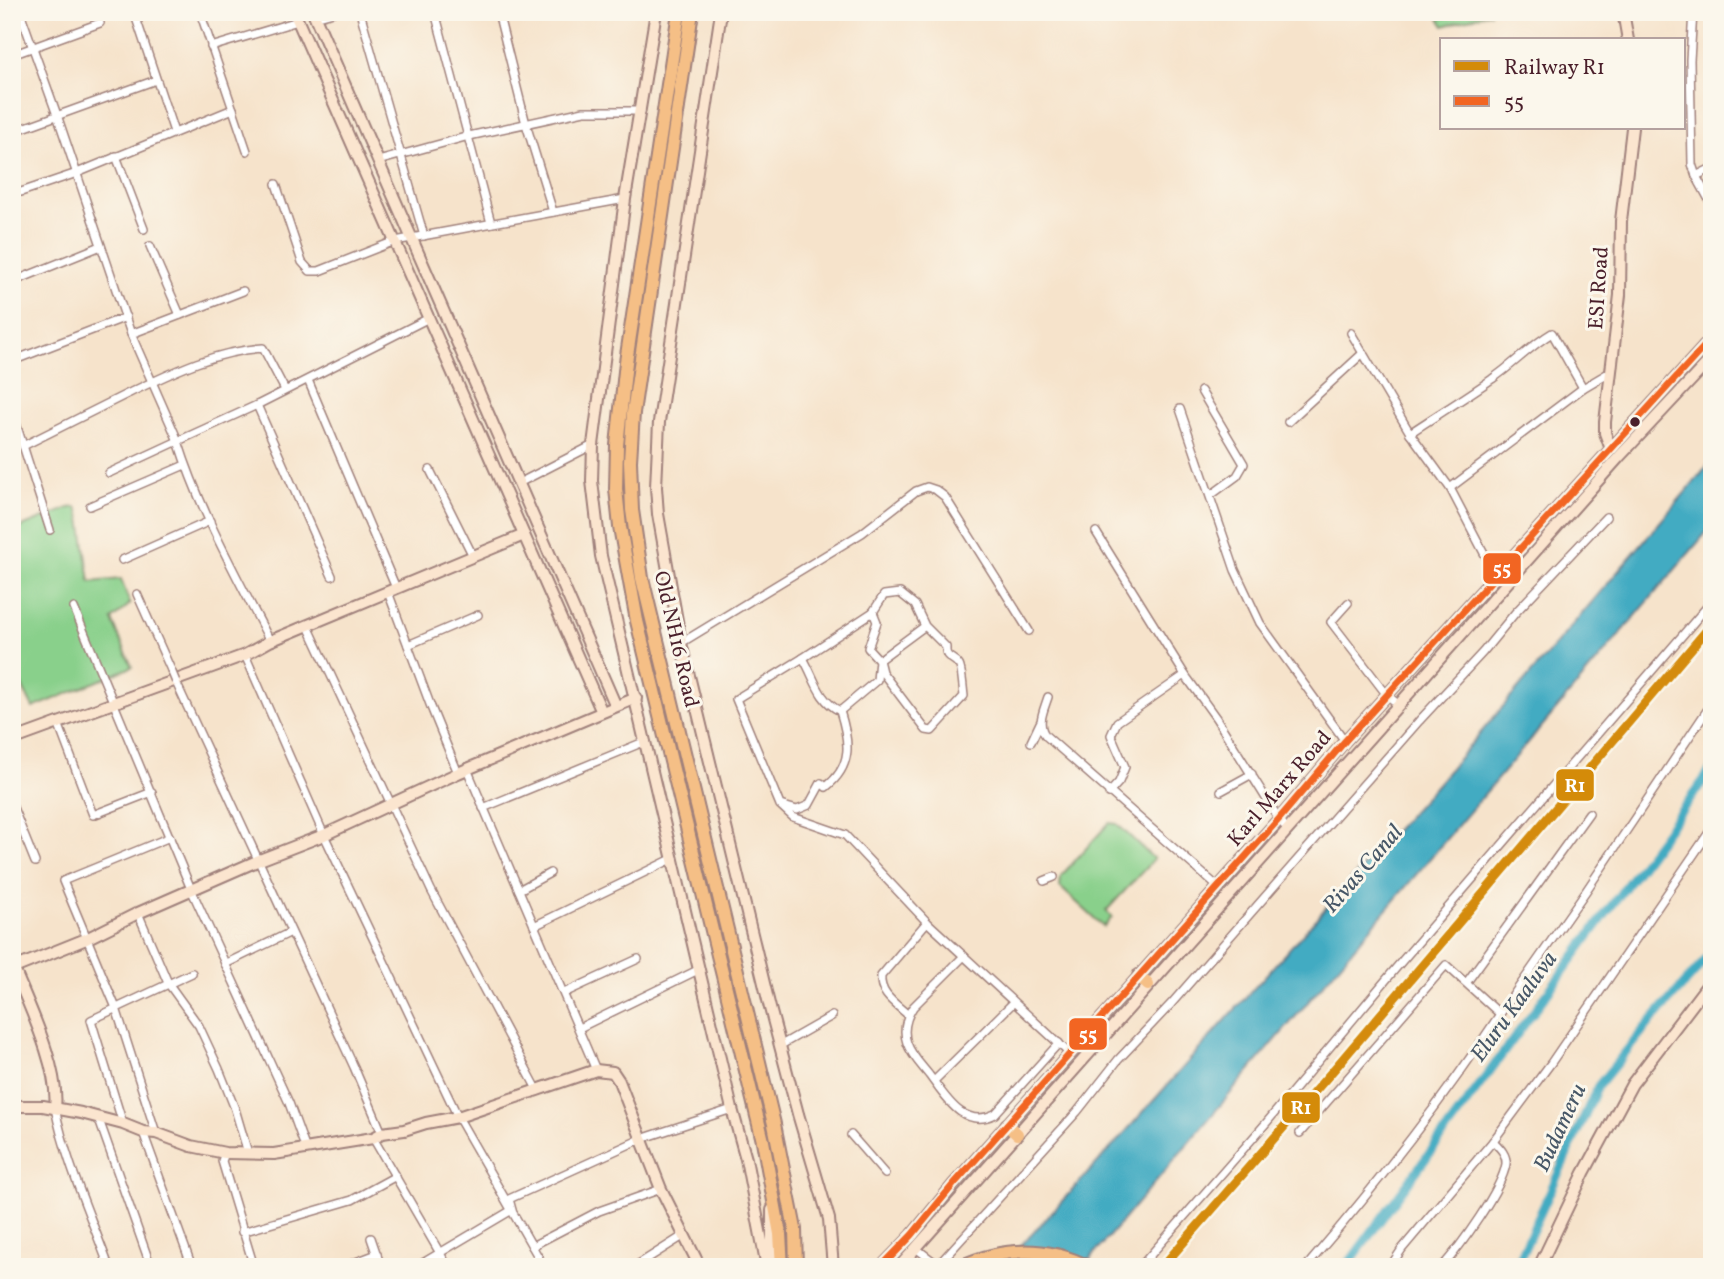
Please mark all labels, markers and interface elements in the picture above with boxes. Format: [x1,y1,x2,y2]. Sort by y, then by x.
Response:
legend [1440,38,1686,130]
text: Railway R1 [1504,54,1605,83]
text: 55 [1504,88,1524,117]
street label: ESI Road [1582,246,1617,331]
unlabelled marker [1628,415,1642,429]
line badge: 55 [1482,552,1522,585]
text: 55 [1493,557,1511,583]
street label: Old NH16 Road [646,568,705,711]
street label: Karl Marx Road [1222,725,1339,853]
line badge: R1 [1555,768,1595,802]
text: R1 [1565,774,1585,800]
water label: Rivas Canal [1316,818,1411,921]
water label: Eluru Kaaluva [1463,945,1566,1069]
line badge: 55 [1068,1017,1108,1051]
text: 55 [1079,1023,1097,1049]
water label: Budameru [1526,1079,1595,1177]
line badge: R1 [1281,1091,1321,1124]
text: R1 [1291,1096,1311,1122]

